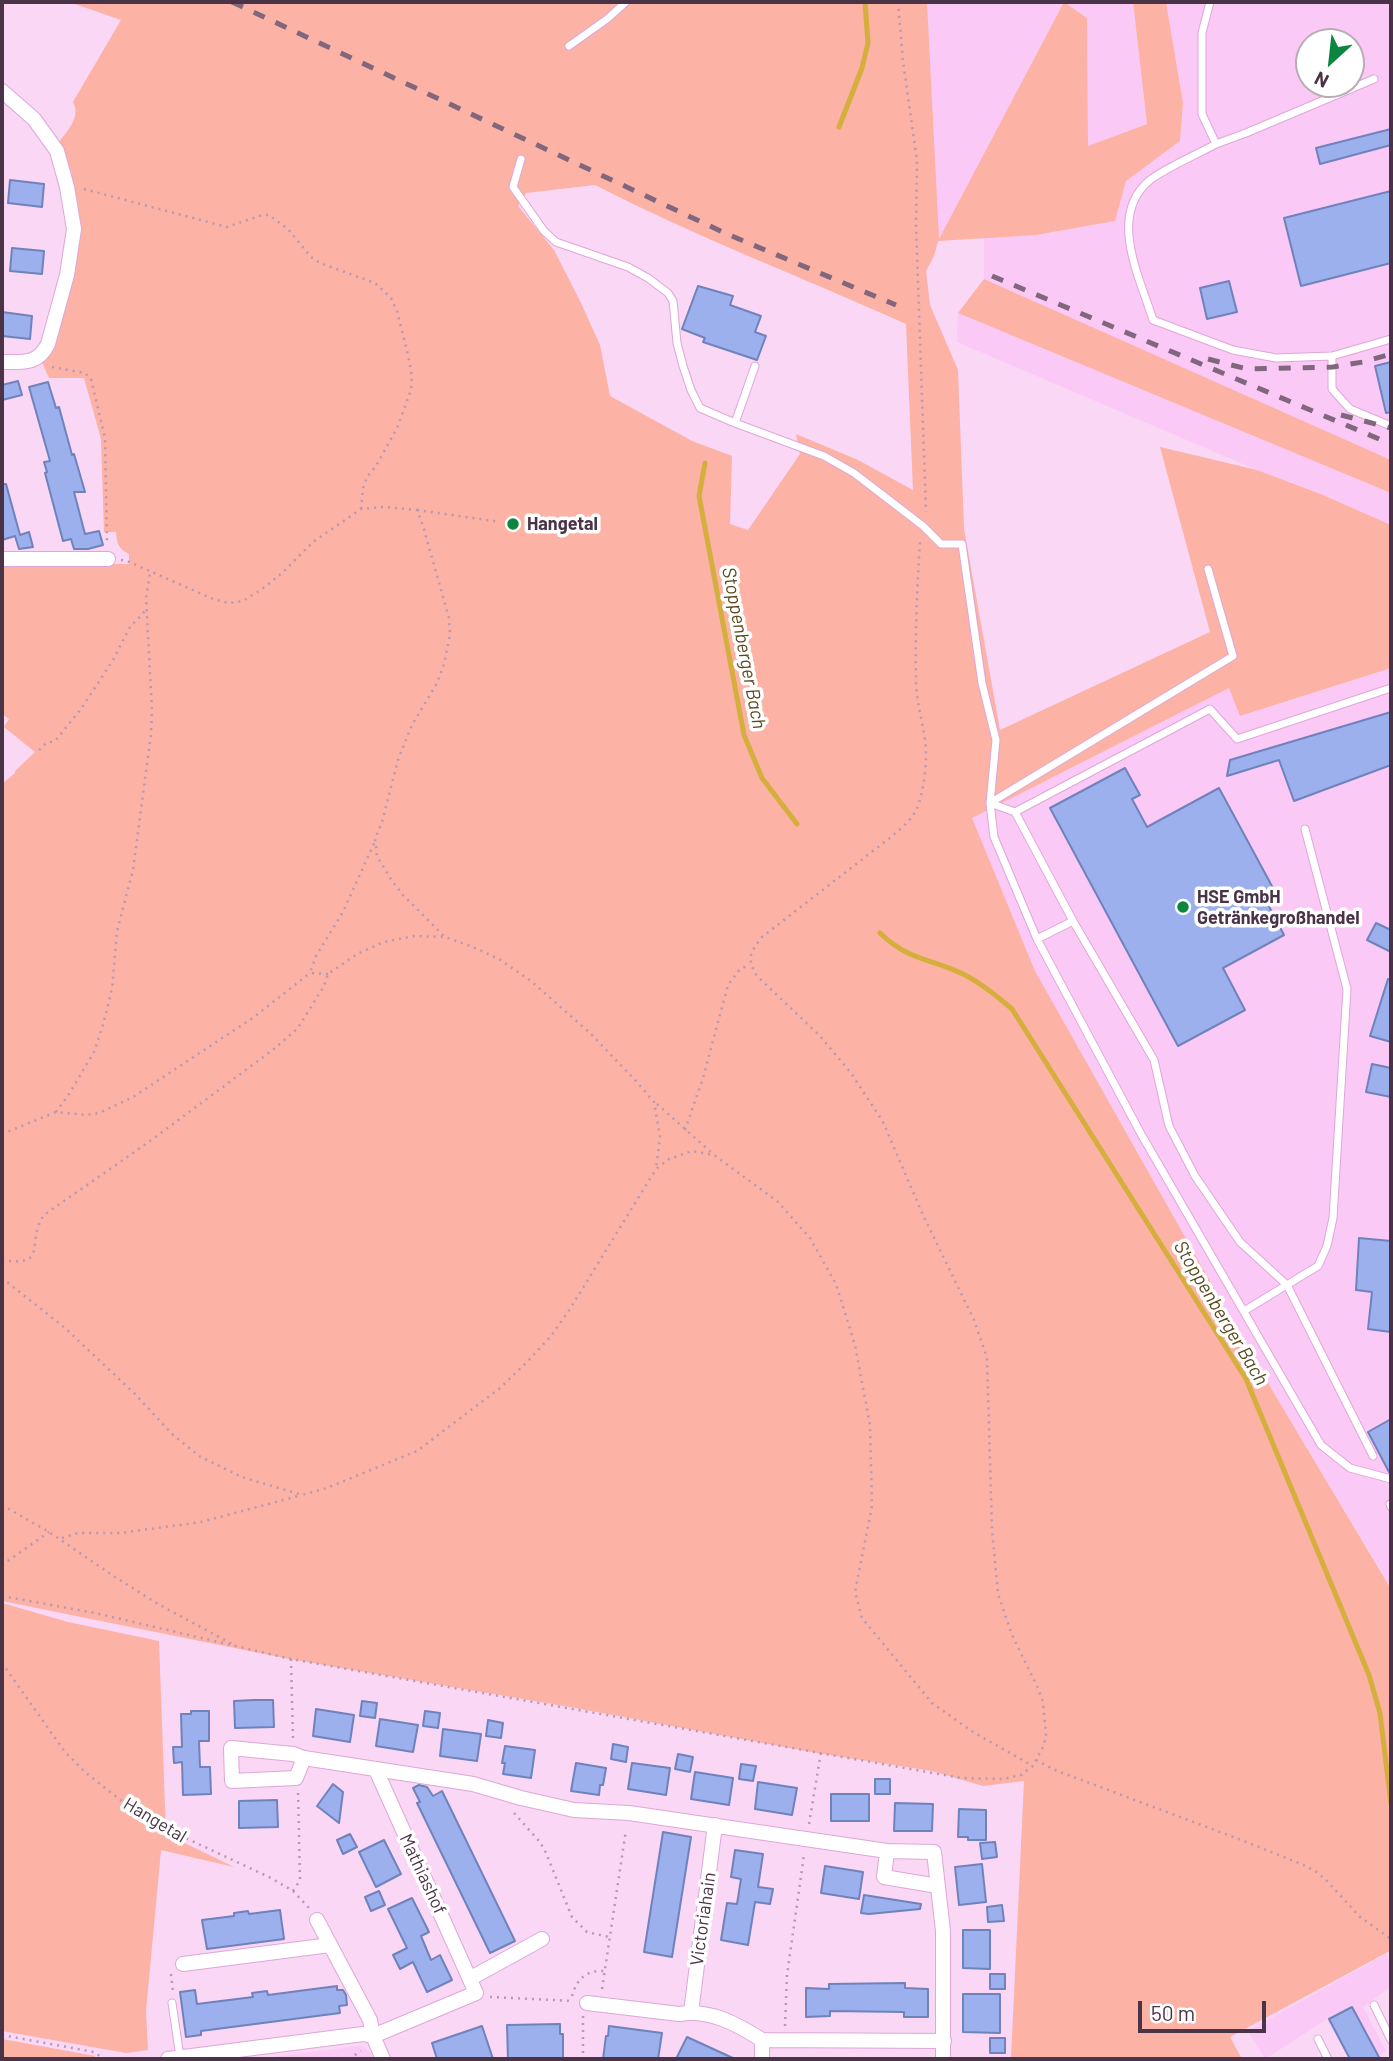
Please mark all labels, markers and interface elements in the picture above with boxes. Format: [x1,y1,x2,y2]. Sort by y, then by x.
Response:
north arrow [1295,28,1365,98]
text: N [1310,67,1332,93]
place label: Hangetal [527,513,598,535]
marker: Hangetal [505,516,521,532]
water label: Stoppenberger Bach [717,565,771,731]
place label: HSE GmbH Getränkegroßhandel [1197,886,1360,928]
marker: HSE GmbH Getränkegroßhandel [1175,899,1191,915]
water label: Stoppenberger Bach [1169,1237,1273,1389]
street label: Hangetal [120,1793,190,1847]
street label: Mathiashof [395,1830,451,1918]
street label: Victoriahain [686,1871,720,1967]
scale bar [1141,1988,1269,2032]
text: 50 m [1151,2000,1195,2025]

